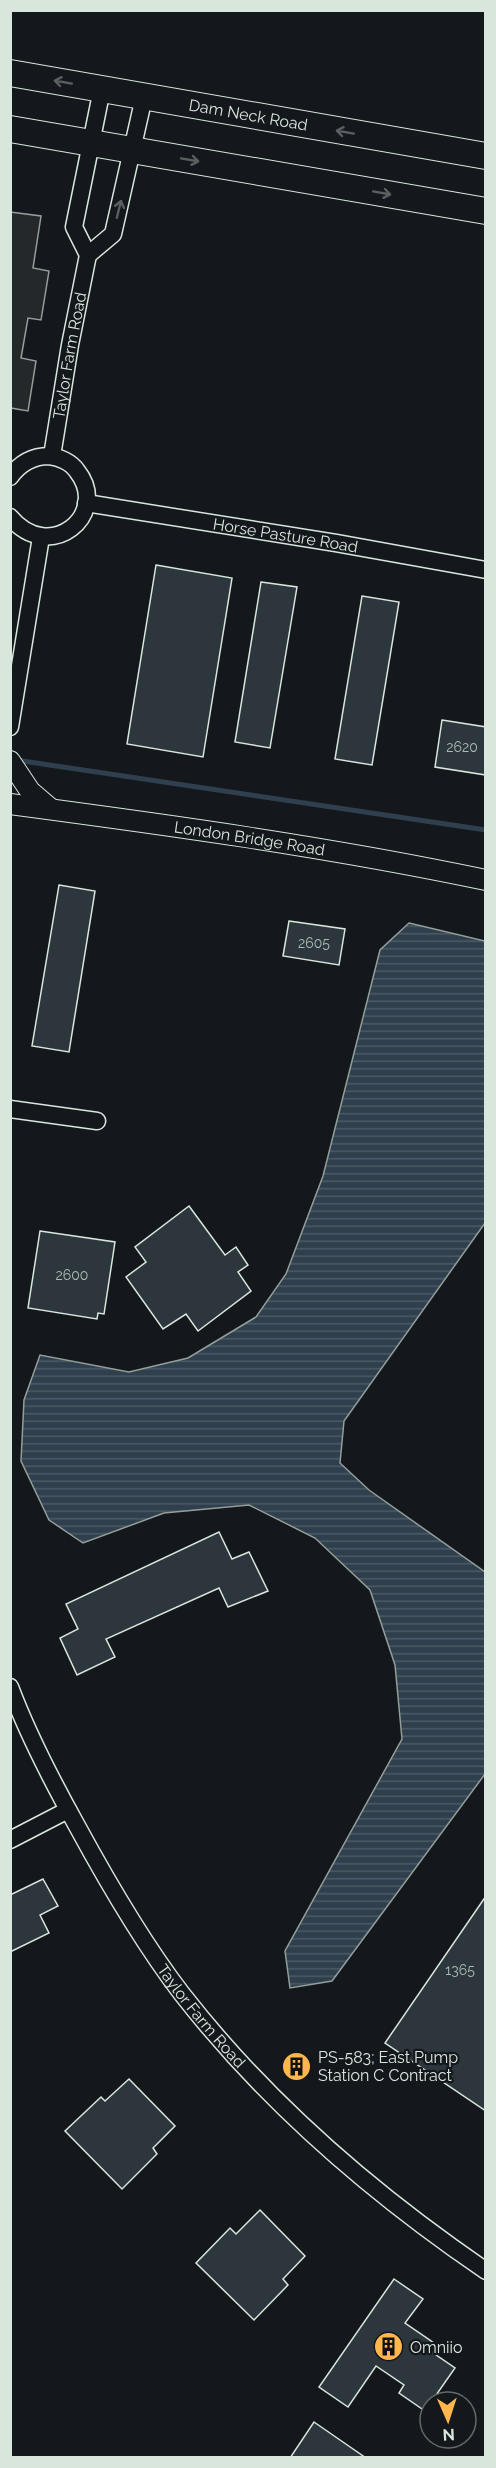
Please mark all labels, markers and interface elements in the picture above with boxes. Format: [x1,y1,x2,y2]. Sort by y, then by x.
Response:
one-way arrow [53,76,73,87]
street label: Dam Neck Road [187,95,309,135]
one-way arrow [336,126,355,137]
one-way arrow [180,155,200,166]
one-way arrow [372,188,392,199]
one-way arrow [114,200,126,219]
street label: Taylor Farm Road [49,290,90,420]
street label: Horse Pasture Road [212,514,359,557]
house number: 2620 [446,739,478,755]
street label: London Bridge Road [173,818,326,860]
house number: 2605 [298,935,330,951]
house number: 2600 [56,1267,88,1283]
street label: Taylor Farm Road [153,1961,249,2072]
house number: 1365 [445,1962,475,1978]
place label: PS-583; East Pump Station C Contract [318,2048,458,2085]
building icon: PS-583; East Pump Station C Contract [281,2050,313,2082]
building icon: Omniio [373,2331,405,2363]
place label: Omniio [410,2338,463,2357]
north arrow [418,2390,478,2450]
text: N [442,2425,455,2444]

